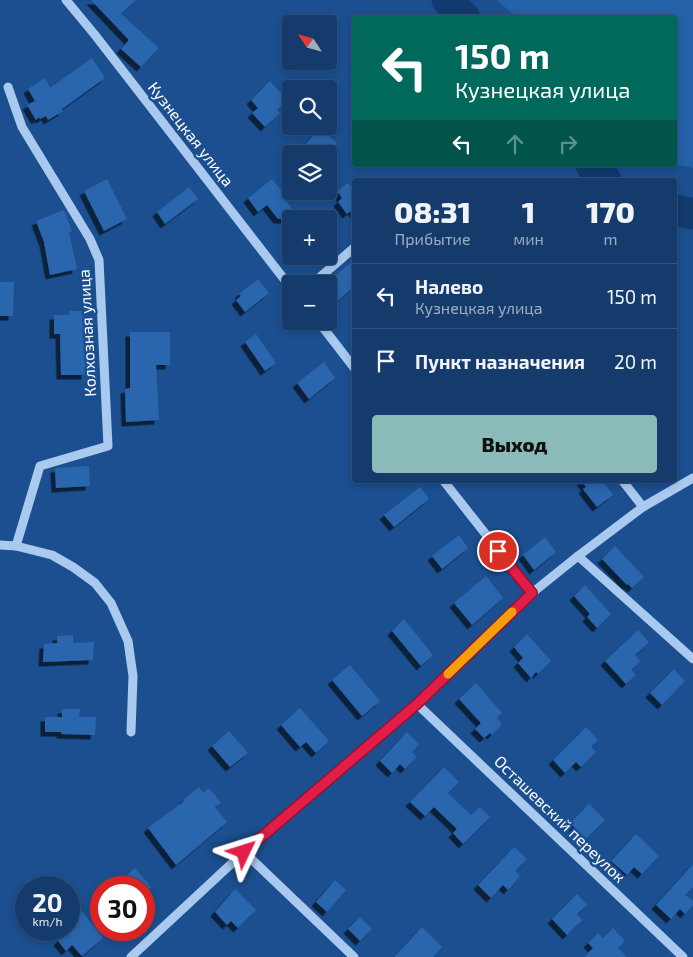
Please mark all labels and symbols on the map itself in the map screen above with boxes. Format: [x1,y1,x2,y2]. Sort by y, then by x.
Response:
north arrow [282,15,338,70]
street label: Кузнецкая улица [144,78,238,190]
street label: Колхозная улица [74,269,100,397]
pin [477,530,519,572]
street label: Осташевский переулок [490,751,630,887]
position arrow [217,825,269,877]
speed limit sign: 30 [90,876,155,941]

